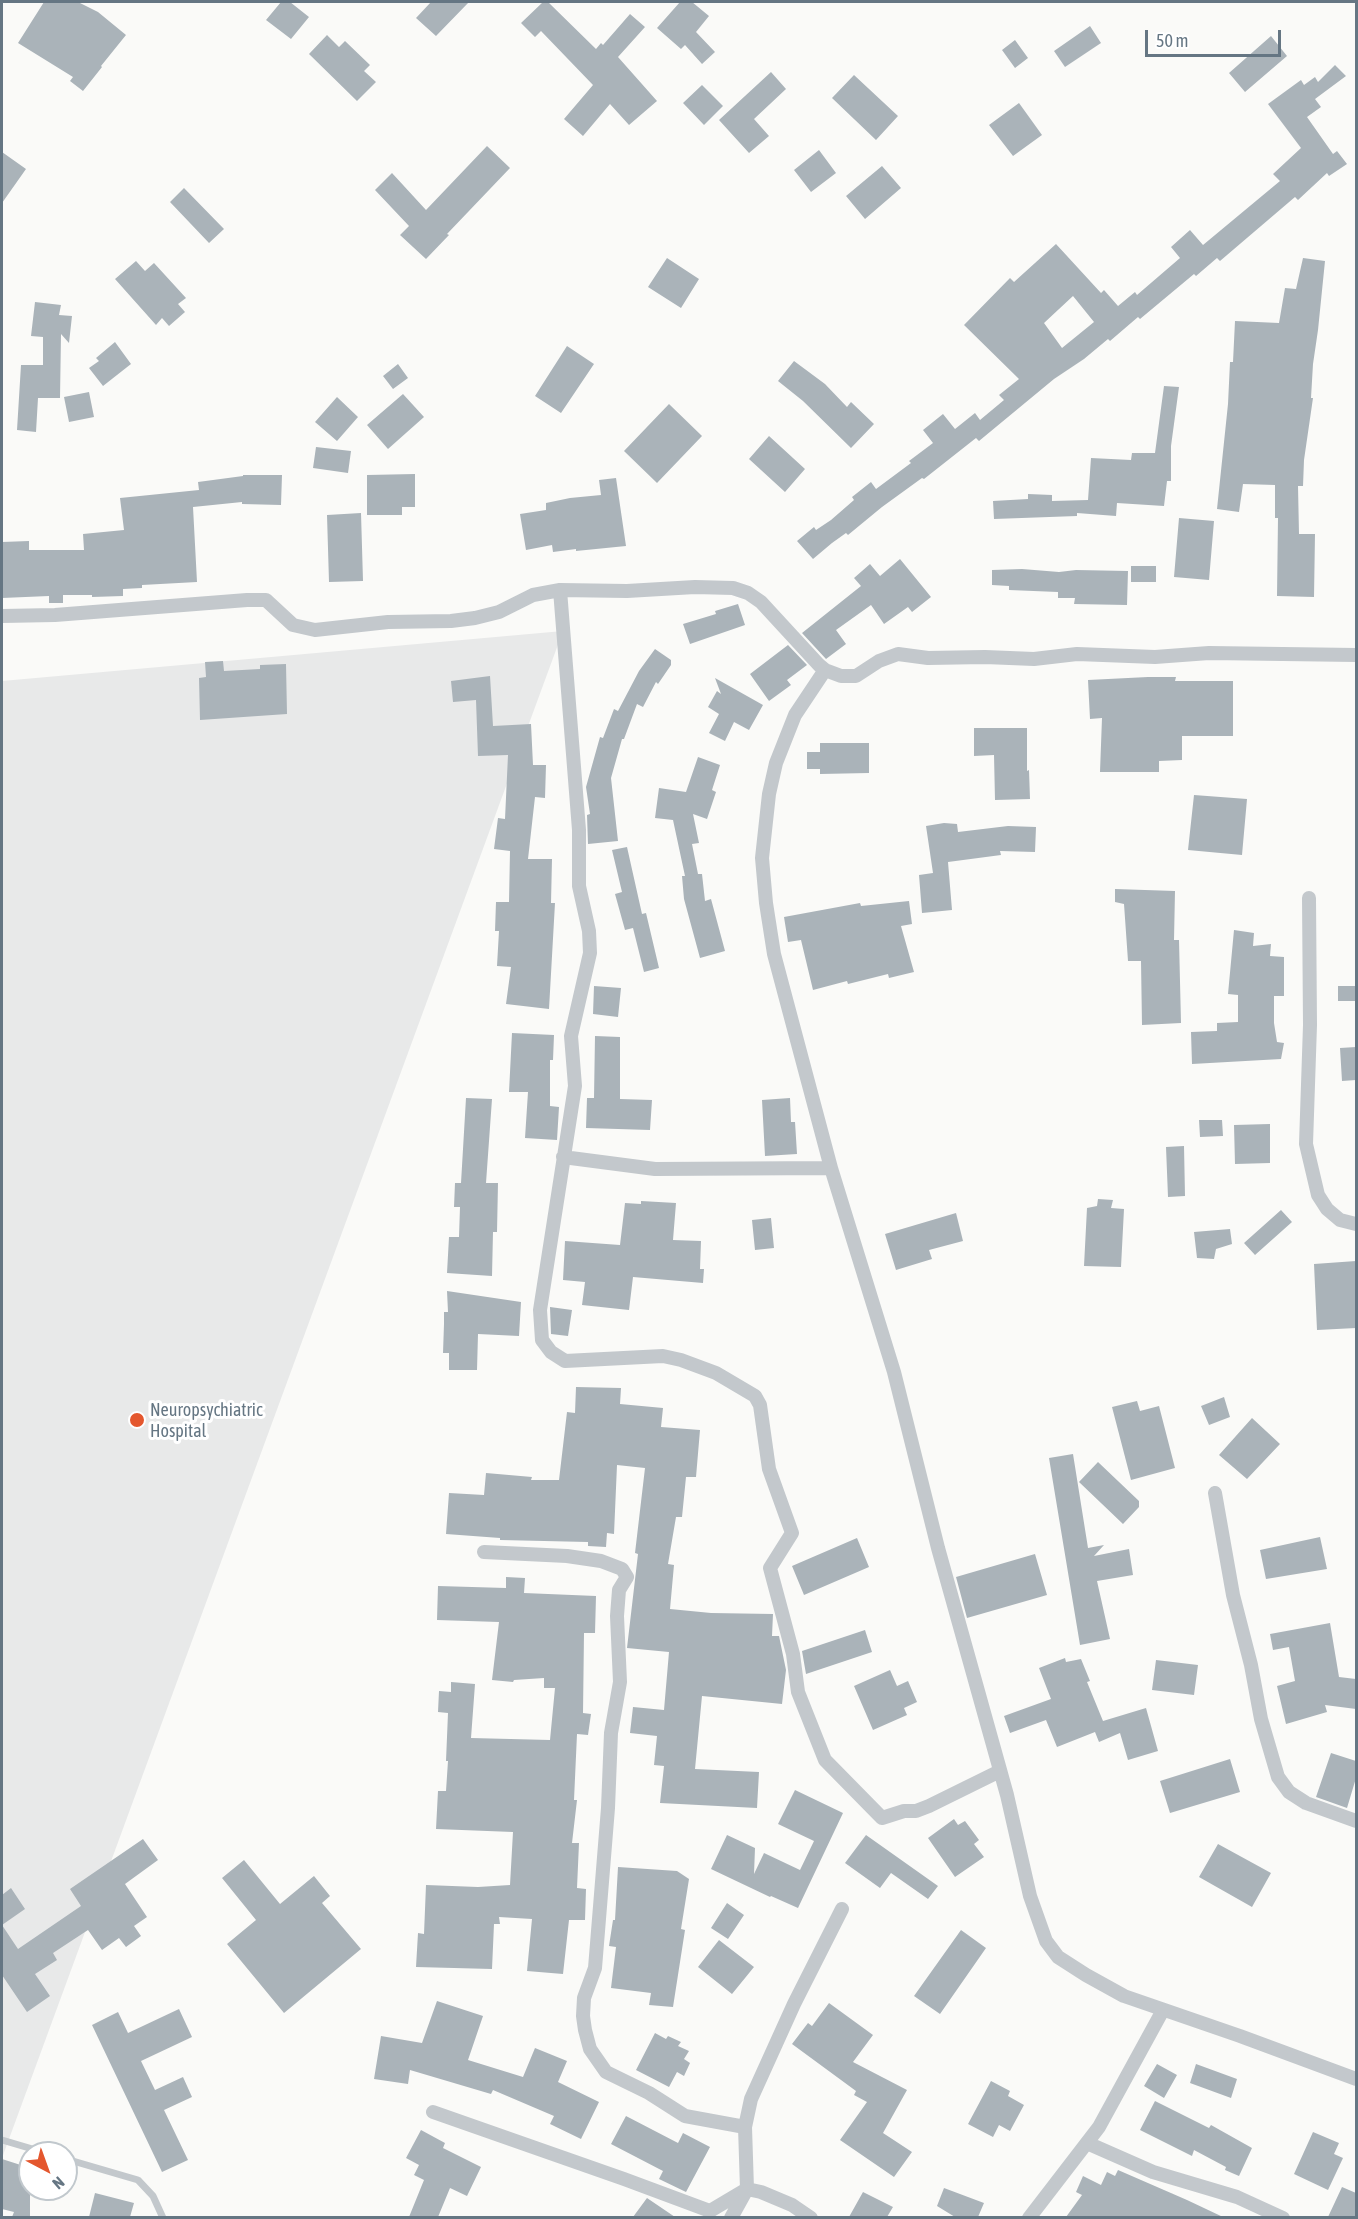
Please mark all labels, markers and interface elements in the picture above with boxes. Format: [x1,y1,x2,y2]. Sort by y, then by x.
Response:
scale bar [1148,18,1284,56]
text: 50 m [1156,30,1188,51]
place label: Neuropsychiatric Hospital [150,1399,263,1442]
marker: Neuropsychiatric Hospital [128,1411,146,1429]
north arrow [18,2141,78,2201]
text: N [49,2173,68,2193]

